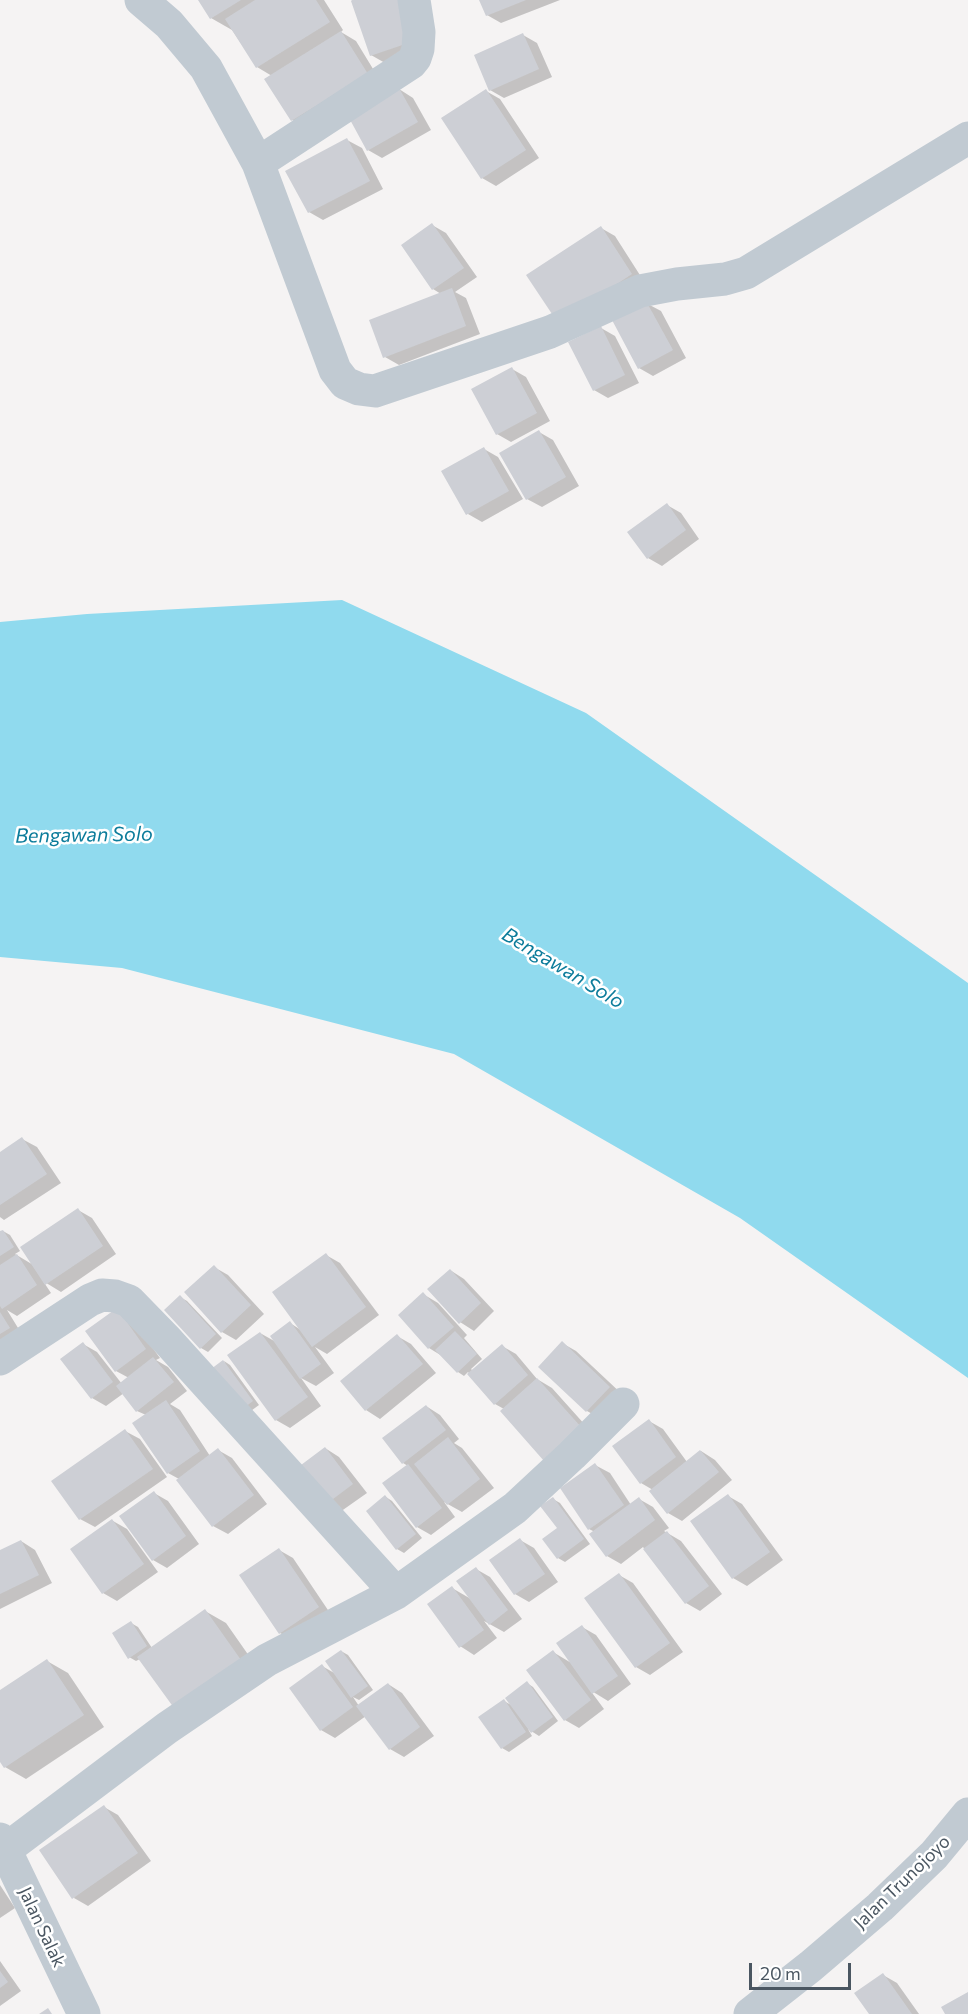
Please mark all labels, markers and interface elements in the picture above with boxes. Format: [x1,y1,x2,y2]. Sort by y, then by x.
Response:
water label: Bengawan Solo [15,822,153,848]
water label: Bengawan Solo [498,922,628,1014]
street label: Jalan Trunojoyo [849,1831,955,1933]
street label: Jalan Salak [14,1883,70,1971]
scale bar [752,1951,854,1989]
text: 20 m [760,1962,801,1984]

